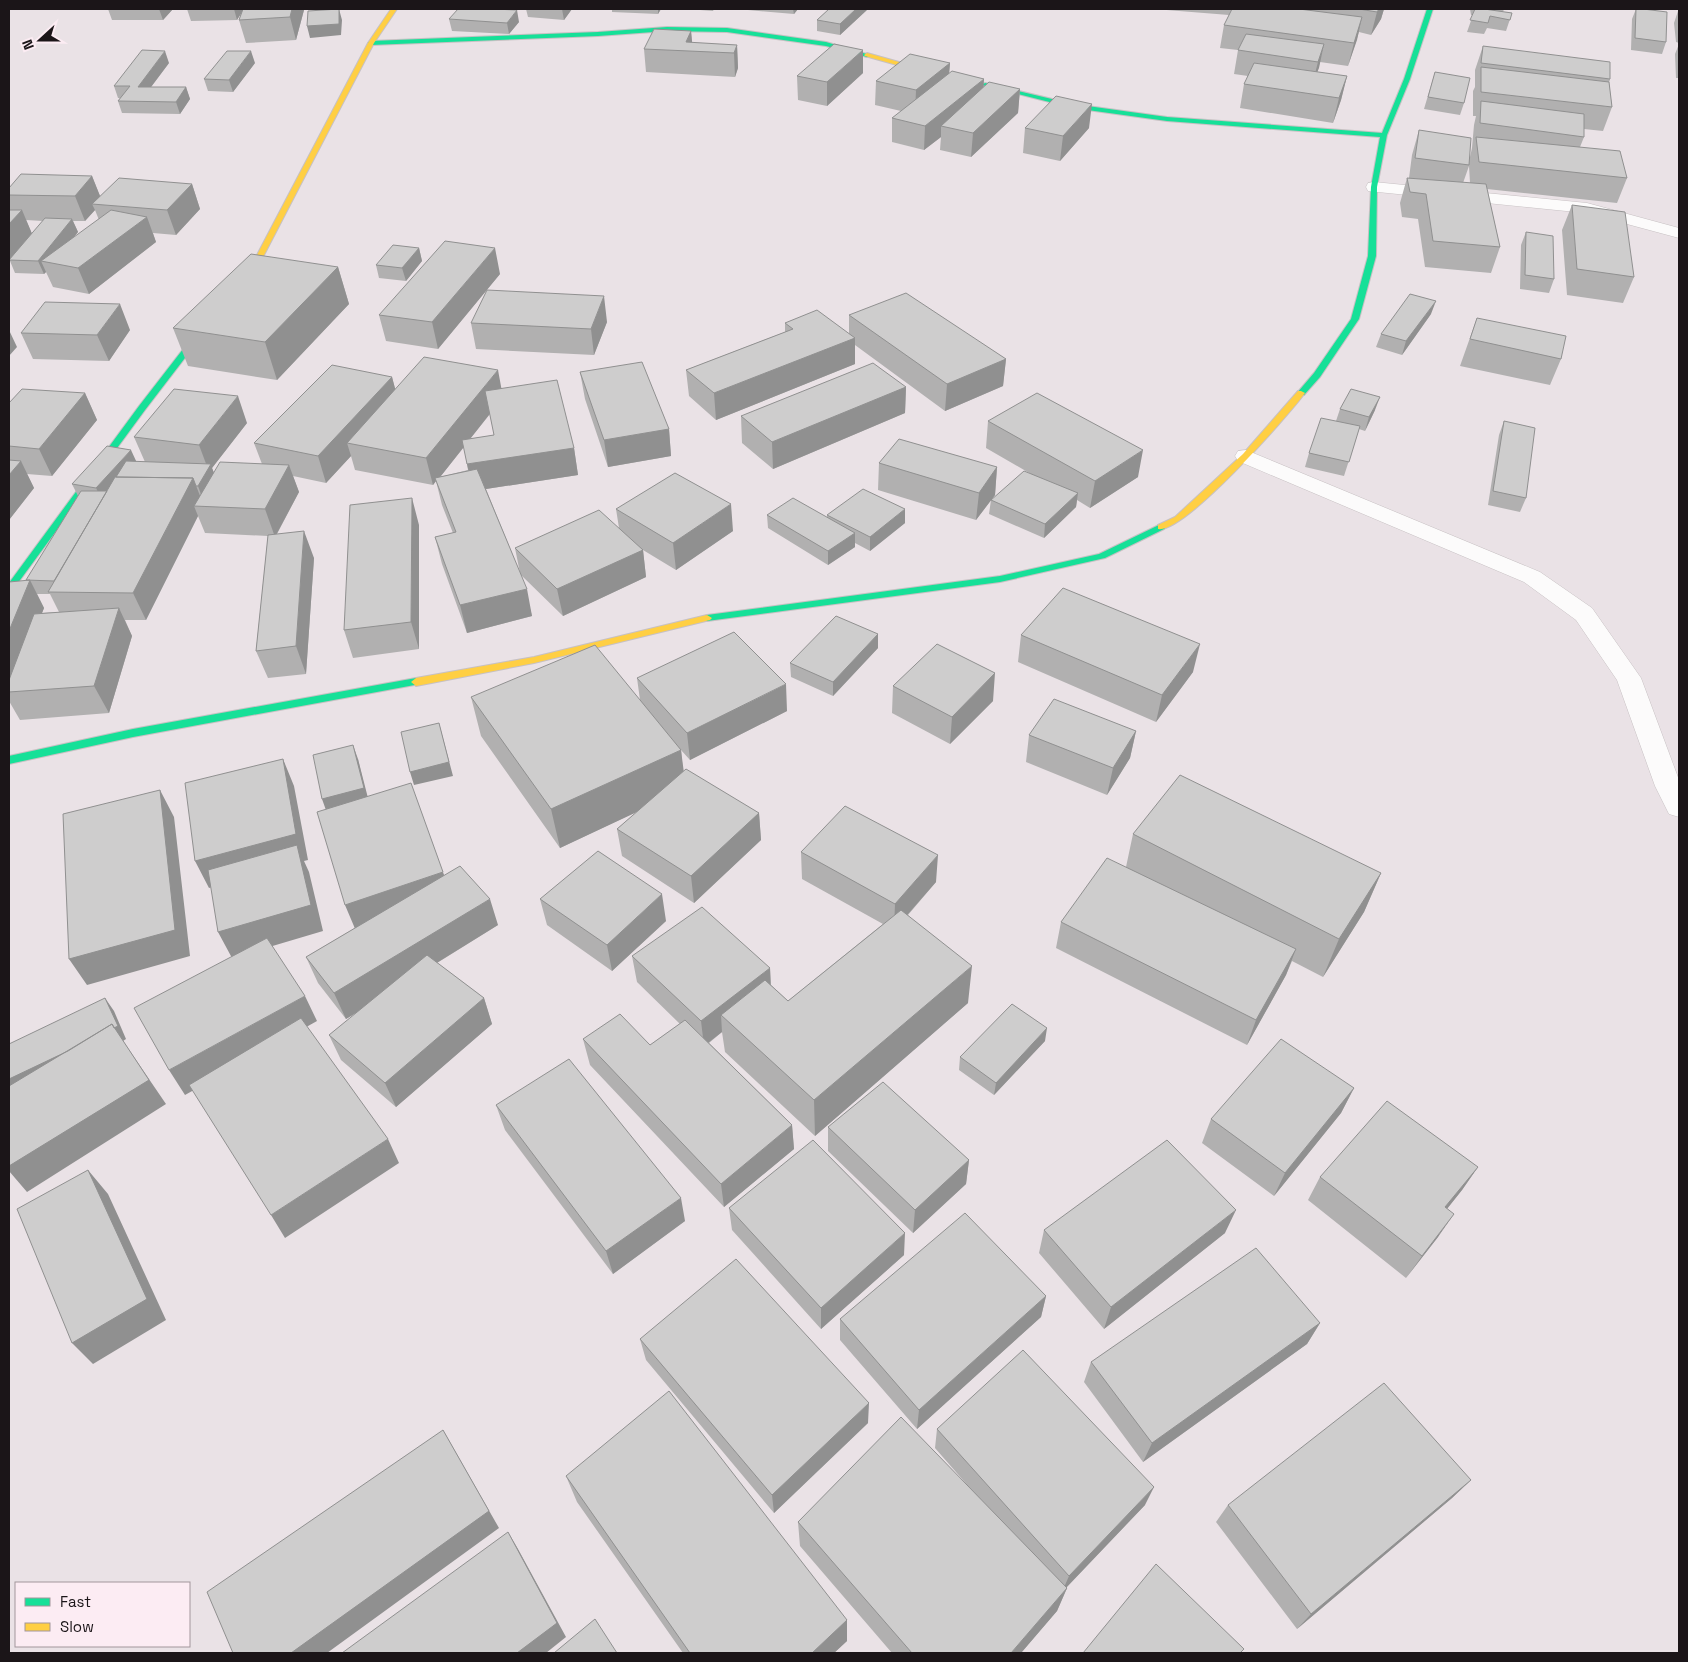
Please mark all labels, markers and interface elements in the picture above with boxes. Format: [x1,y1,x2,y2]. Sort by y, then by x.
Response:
north arrow [15,15,65,65]
text: N [18,37,38,52]
legend [15,1582,190,1647]
text: Fast [60,1592,91,1611]
text: Slow [60,1617,94,1636]

